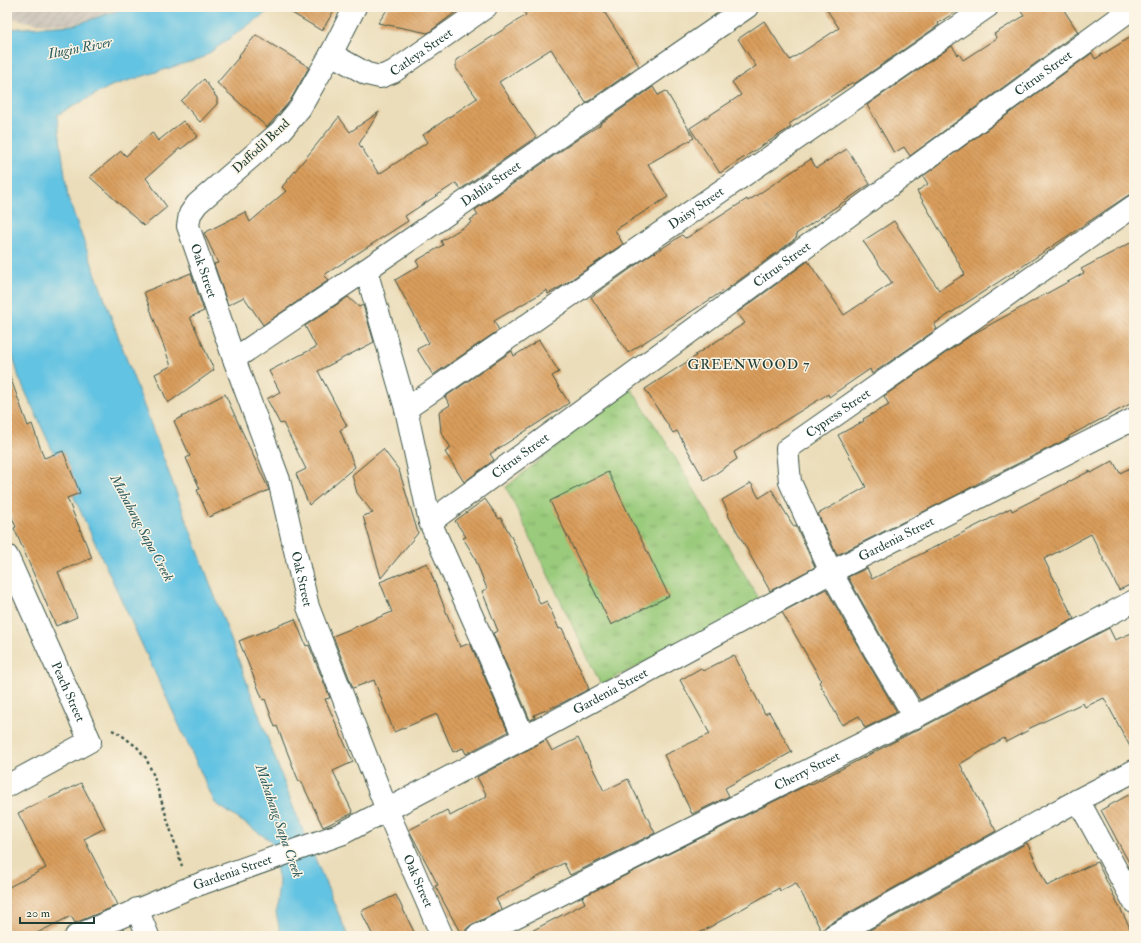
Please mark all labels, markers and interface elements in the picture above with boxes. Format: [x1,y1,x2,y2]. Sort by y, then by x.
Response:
street label: Catleya Street [387,25,456,80]
water label: Ilugin River [46,33,114,63]
street label: Citrus Street [1012,47,1075,100]
street label: Daffodil Bend [229,115,293,177]
street label: Dahlia Street [458,158,524,210]
street label: Daisy Street [666,183,727,233]
street label: Citrus Street [750,238,814,291]
street label: Oak Street [187,242,220,300]
district label: GREENWOOD 7 [688,356,810,373]
street label: Cypress Street [803,385,873,441]
street label: Citrus Street [489,430,552,482]
water label: Mahabang Sapa Creek [106,471,178,585]
street label: Gardenia Street [856,513,937,565]
street label: Oak Street [288,550,316,608]
street label: Peach Street [48,659,88,725]
street label: Gardenia Street [570,665,651,718]
street label: Cherry Street [772,748,843,794]
water label: Mahabang Sapa Creek [251,761,306,880]
street label: Gardenia Street [191,851,274,894]
street label: Oak Street [399,852,437,910]
scale bar [20,899,94,925]
text: 20 m [26,906,51,921]

